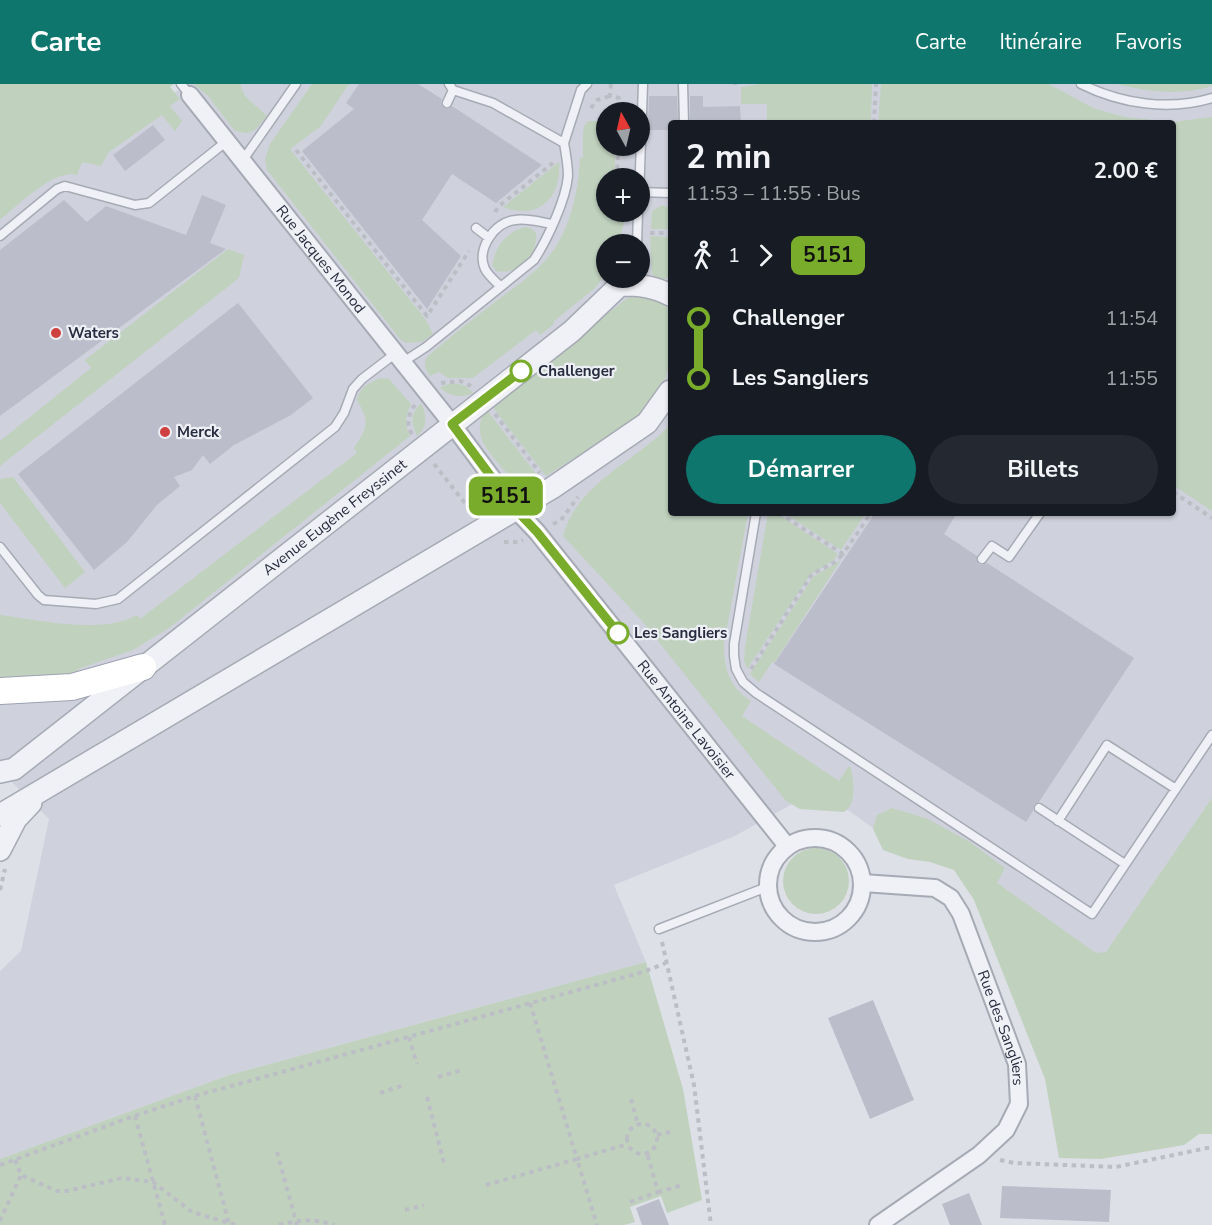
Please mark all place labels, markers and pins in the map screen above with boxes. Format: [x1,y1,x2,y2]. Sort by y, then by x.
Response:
place label: Waters [68,323,119,343]
marker: Waters [49,326,63,340]
marker: Challenger [510,360,532,382]
place label: Challenger [538,361,615,381]
place label: Merck [177,422,220,442]
marker: Merck [158,425,172,439]
marker: Les Sangliers [607,622,629,644]
place label: Les Sangliers [634,623,727,643]

